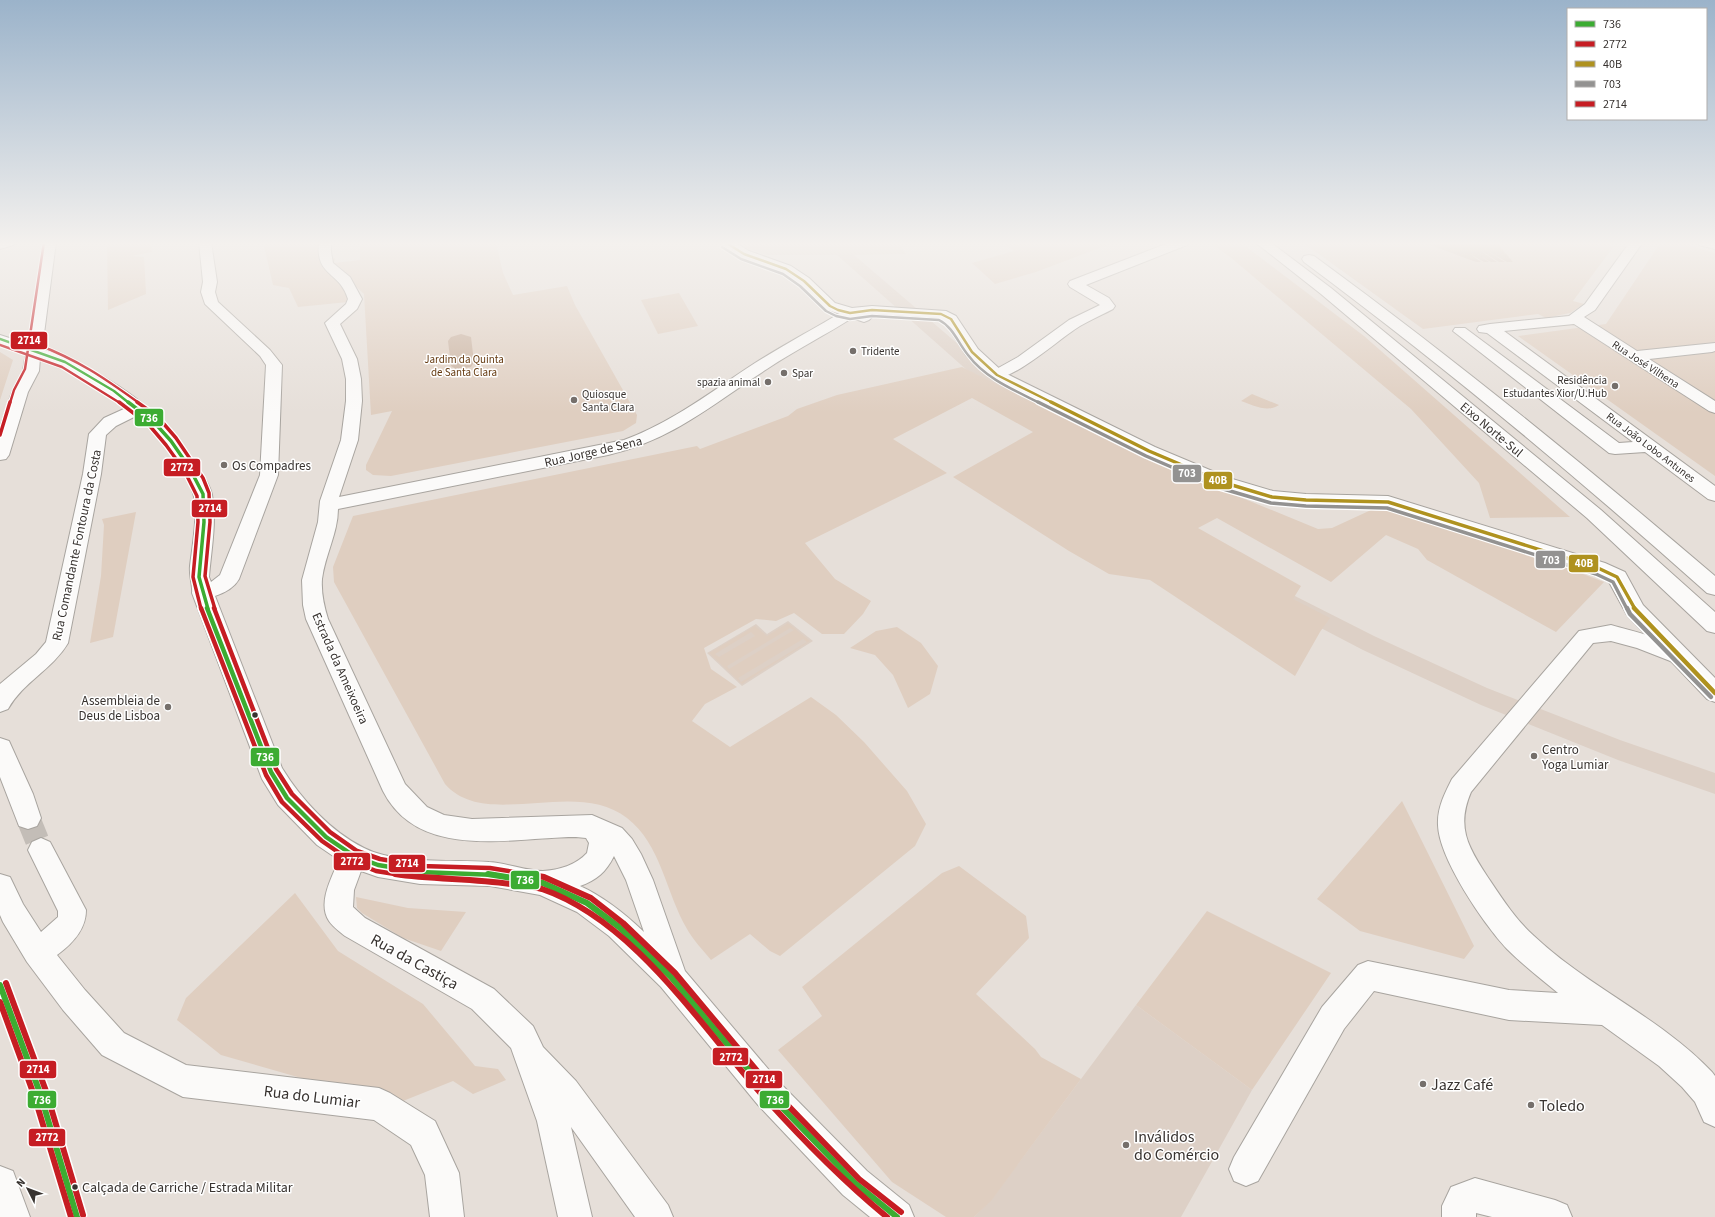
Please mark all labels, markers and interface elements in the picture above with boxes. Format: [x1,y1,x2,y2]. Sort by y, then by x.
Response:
legend [1567,8,1707,120]
text: 736 [1603,16,1621,33]
text: 2772 [1603,36,1627,53]
text: 40B [1603,56,1622,73]
text: 703 [1603,76,1621,93]
text: 2714 [1603,96,1627,113]
line badge: 2714 [10,331,48,350]
text: 2714 [17,333,41,348]
street label: Rua José Vilhena [1609,337,1682,392]
place label: Tridente [861,344,900,359]
marker: Tridente [848,346,858,356]
park label: Jardim da Quinta de Santa Clara [424,352,504,380]
place label: Spar [792,366,813,381]
marker: Spar [779,368,789,378]
place label: Residência Estudantes Xior/U.Hub [1503,373,1607,401]
place label: spazia animal [697,375,760,390]
marker: spazia animal [763,377,773,387]
marker: Residência Estudantes Xior/U.Hub [1610,381,1620,391]
place label: Quiosque Santa Clara [582,387,634,415]
marker: Quiosque Santa Clara [569,395,579,405]
street label: Eixo Norte-Sul [1456,398,1527,461]
line badge: 736 [134,408,164,427]
street label: Rua João Lobo Antunes [1603,409,1699,486]
text: 736 [140,411,158,426]
street label: Rua Jorge de Sena [542,432,644,472]
street label: Rua Comandante Fontoura da Costa [48,448,106,643]
place label: Os Compadres [232,457,312,475]
line badge: 2772 [163,458,201,477]
text: 2772 [170,460,194,475]
marker: Os Compadres [219,460,229,470]
line badge: 703 [1172,464,1202,483]
text: 703 [1178,466,1196,481]
line badge: 40B [1203,471,1233,490]
text: 40B [1209,473,1227,488]
line badge: 2714 [191,499,228,518]
text: 2714 [198,501,222,516]
line badge: 703 [1535,550,1566,569]
text: 703 [1542,553,1560,568]
line badge: 40B [1568,554,1599,573]
text: 40B [1575,556,1593,571]
street label: Estrada da Ameixoeira [307,610,373,727]
place label: Assembleia de Deus de Lisboa [79,692,160,725]
marker: Assembleia de Deus de Lisboa [163,702,173,712]
unlabelled marker [250,710,260,720]
place label: Centro Yoga Lumiar [1541,741,1609,774]
line badge: 736 [250,747,280,767]
text: 736 [256,750,274,765]
marker: Centro Yoga Lumiar [1529,751,1539,761]
line badge: 2772 [333,852,371,871]
text: 2772 [340,854,364,869]
line badge: 2714 [388,854,426,873]
text: 2714 [395,856,419,871]
line badge: 736 [510,870,540,890]
text: 736 [516,873,534,888]
street label: Rua da Castiça [367,929,462,995]
line badge: 2772 [712,1047,749,1066]
text: 2772 [719,1050,743,1065]
line badge: 2714 [19,1060,57,1079]
text: 2714 [26,1062,50,1077]
line badge: 2714 [745,1070,783,1089]
text: 2714 [752,1072,776,1087]
place label: Jazz Café [1431,1074,1493,1096]
marker: Jazz Café [1418,1079,1428,1089]
street label: Rua do Lumiar [262,1080,362,1114]
line badge: 736 [27,1090,57,1109]
line badge: 736 [759,1090,790,1109]
text: 736 [33,1093,51,1108]
text: 736 [766,1093,784,1108]
place label: Toledo [1539,1095,1585,1117]
marker: Toledo [1526,1100,1536,1110]
place label: Inválidos do Comércio [1134,1126,1219,1166]
line badge: 2772 [28,1128,66,1147]
text: 2772 [35,1130,59,1145]
marker: Inválidos do Comércio [1121,1140,1131,1150]
north arrow [8,1169,48,1209]
text: N [13,1175,29,1190]
place label: Calçada de Carriche / Estrada Militar [82,1178,293,1198]
marker: Calçada de Carriche / Estrada Militar [70,1182,80,1192]

